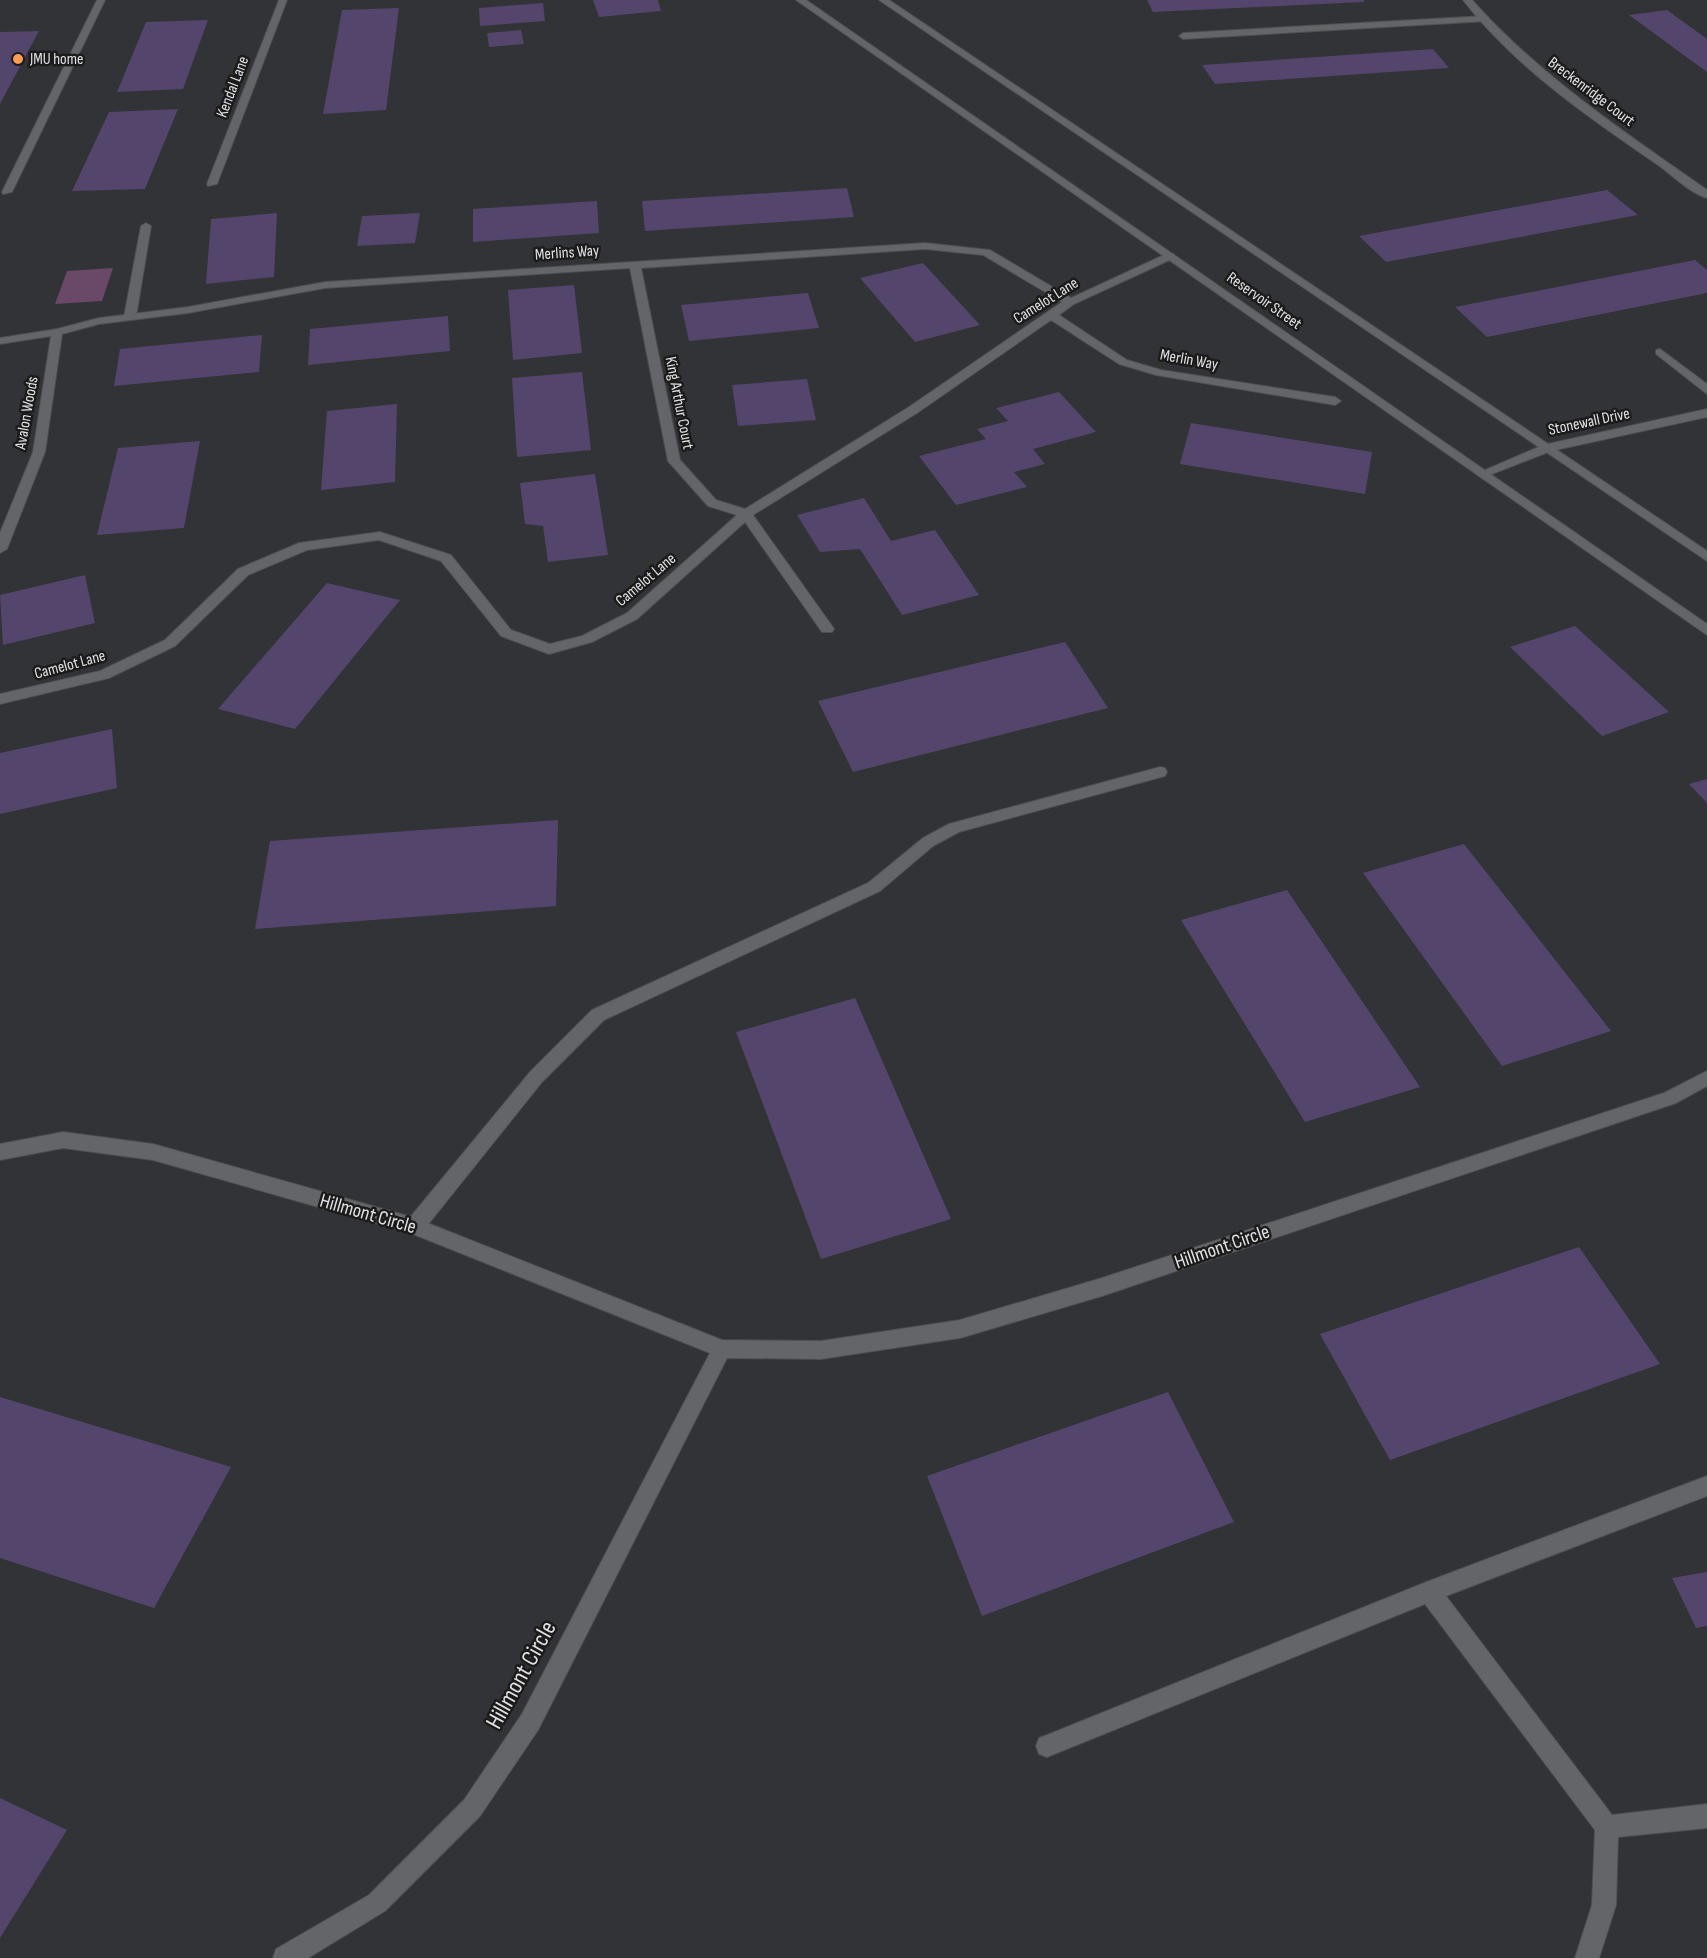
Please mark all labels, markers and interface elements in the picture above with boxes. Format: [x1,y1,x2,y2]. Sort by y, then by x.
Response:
place label: JMU home [29,50,83,69]
marker: JMU home [11,52,25,66]
street label: Breckenridge Court [1544,53,1638,131]
street label: Kendal Lane [213,54,253,120]
street label: Merlins Way [534,241,600,265]
street label: Reservoir Street [1223,268,1305,334]
street label: Camelot Lane [1010,274,1082,328]
street label: Merlin Way [1159,346,1219,374]
street label: King Arthur Court [661,355,697,451]
street label: Avalon Woods [11,375,43,452]
street label: Stonewall Drive [1547,404,1631,440]
street label: Camelot Lane [612,549,680,611]
street label: Camelot Lane [32,646,108,684]
street label: Hillmont Circle [317,1189,419,1239]
street label: Hillmont Circle [1171,1220,1273,1274]
street label: Hillmont Circle [480,1616,562,1734]

